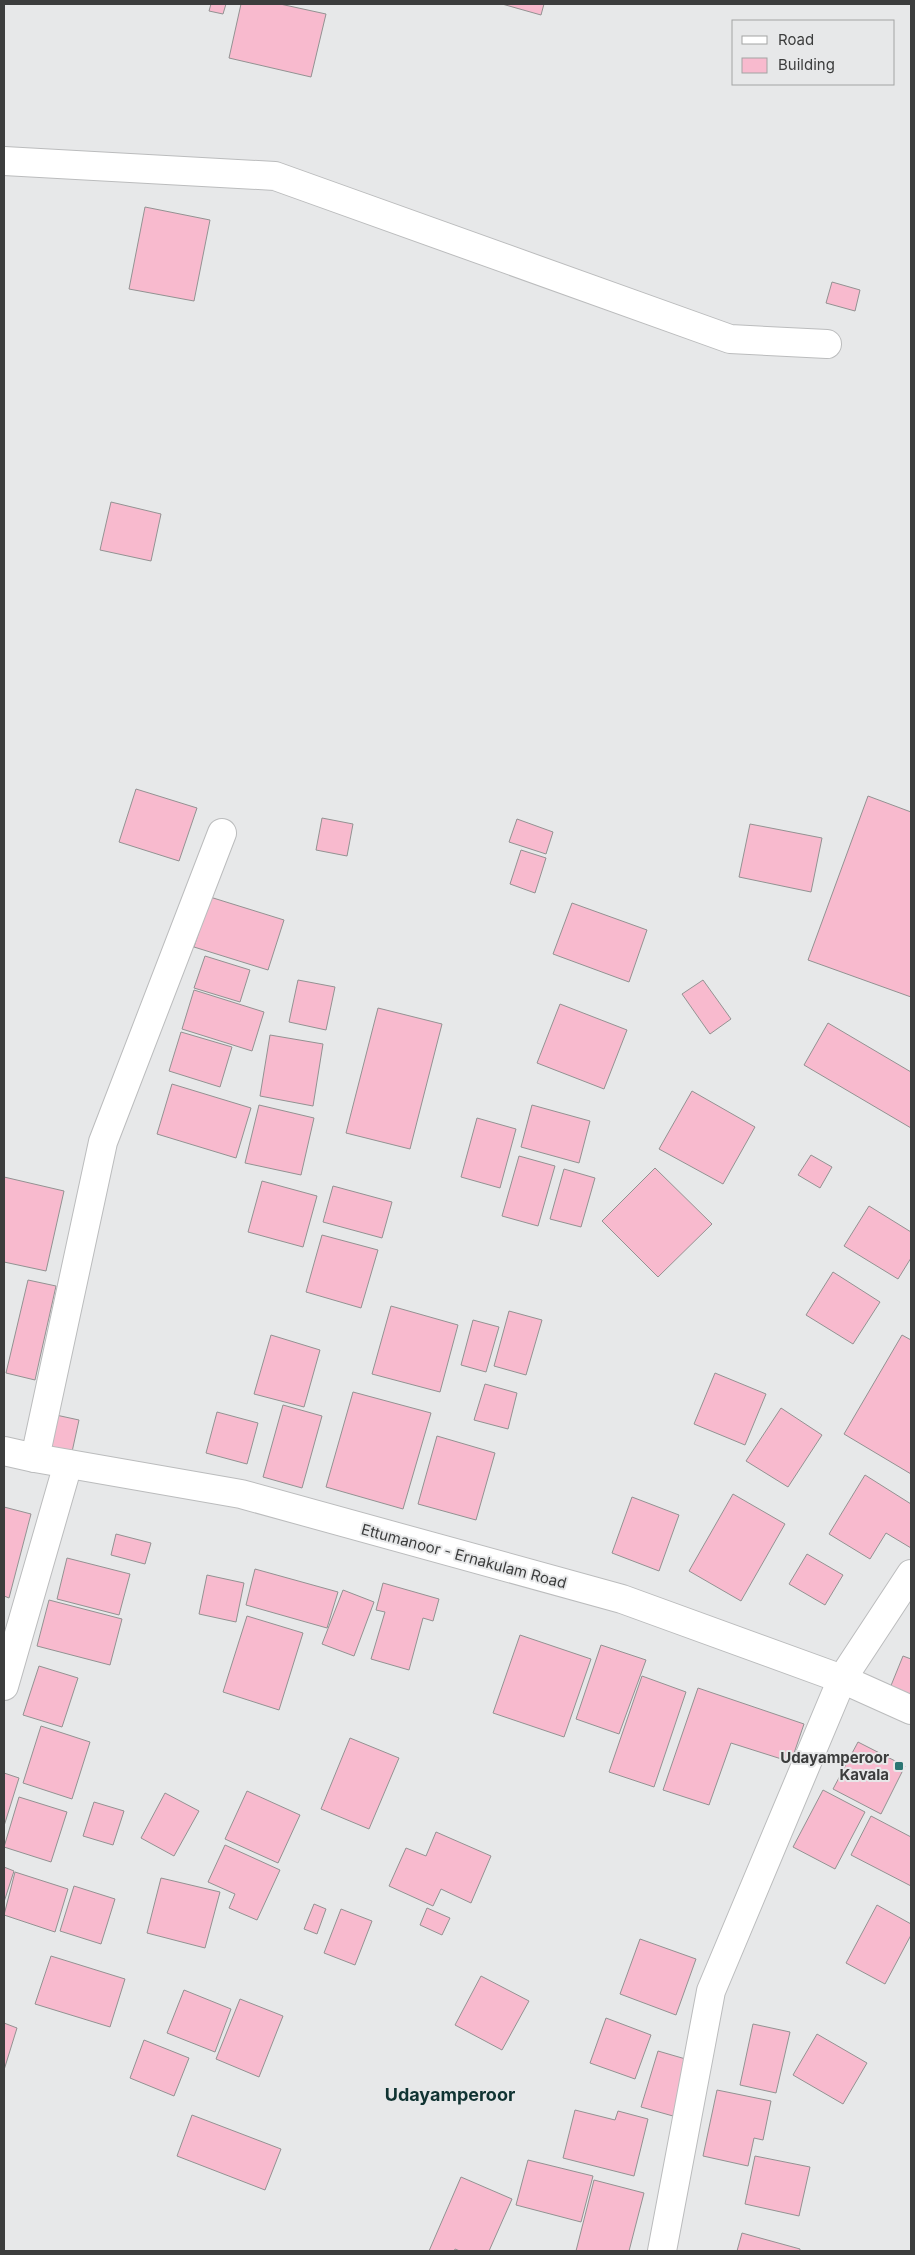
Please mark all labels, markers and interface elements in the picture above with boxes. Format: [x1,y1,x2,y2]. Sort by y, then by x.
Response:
legend [732,20,895,85]
text: Road [778,30,814,49]
text: Building [778,55,835,74]
street label: Ettumanoor - Ernakulam Road [359,1519,569,1593]
place label: Udayamperoor Kavala [780,1748,889,1784]
marker: Udayamperoor Kavala [893,1760,905,1772]
district label: Udayamperoor [385,2084,515,2105]

